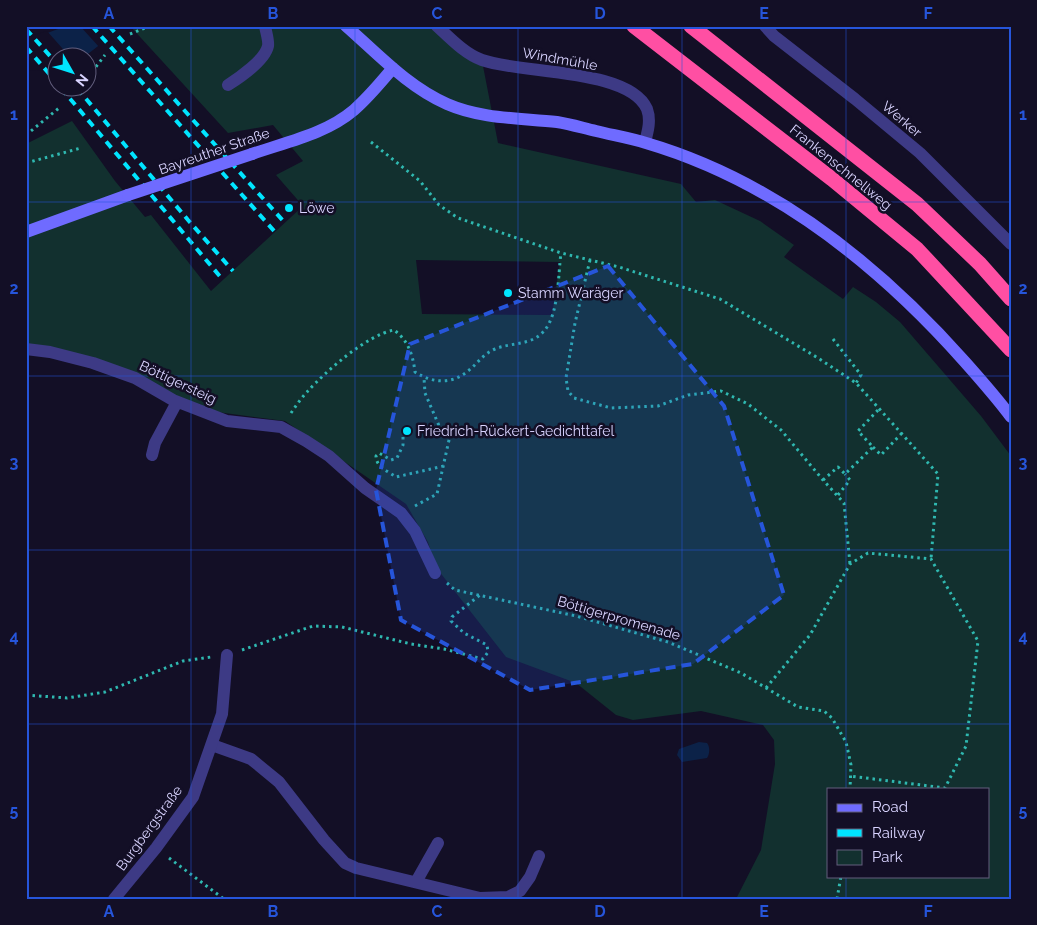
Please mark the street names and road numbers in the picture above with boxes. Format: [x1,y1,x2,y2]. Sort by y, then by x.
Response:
street label: Windmühle [521,45,599,73]
street label: Werker [879,98,925,140]
street label: Frankenschnellweg [787,121,895,213]
street label: Bayreuther Straße [156,125,272,177]
street label: Böttigersteig [137,357,219,407]
street label: Böttigerpromenade [556,593,682,643]
street label: Burgbergstraße [113,782,185,874]

